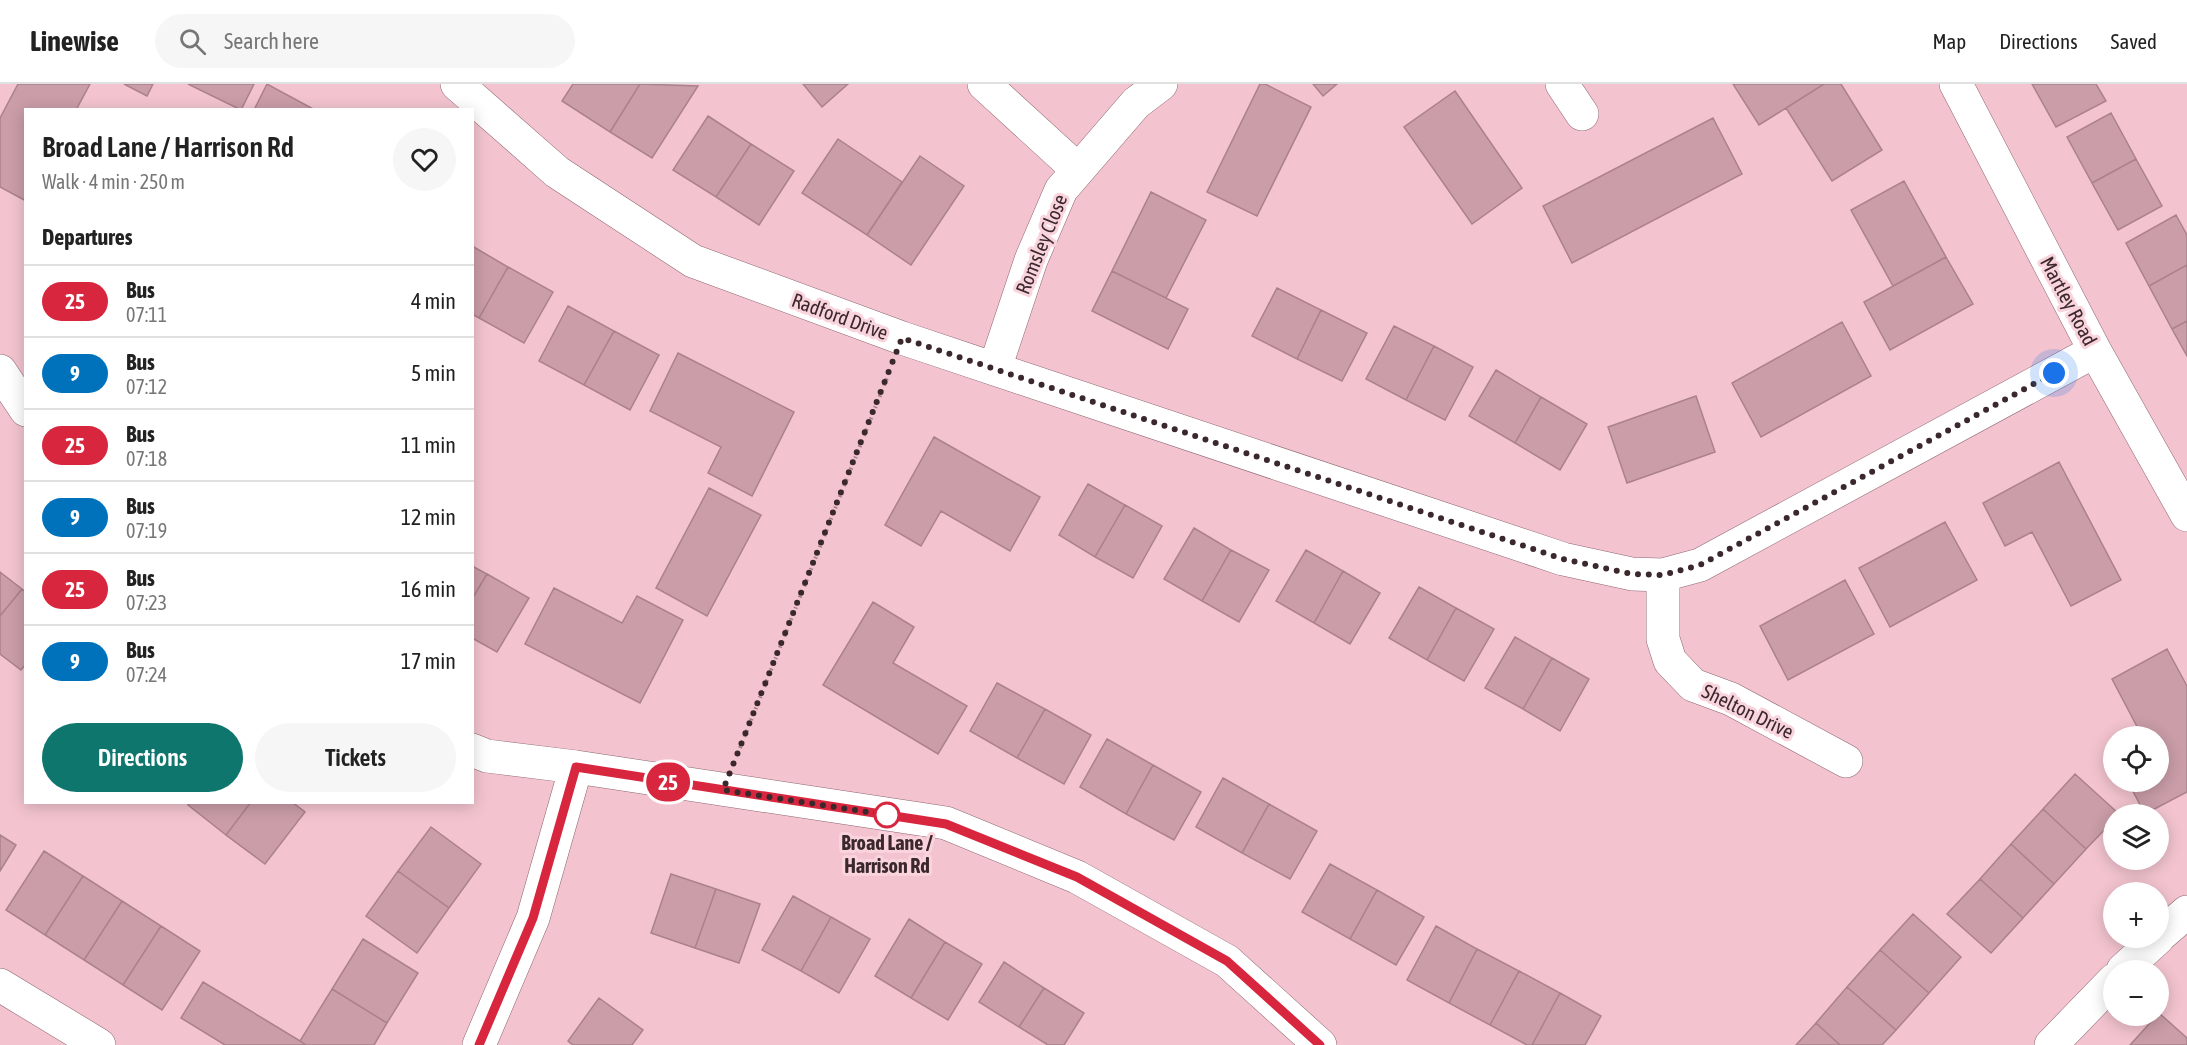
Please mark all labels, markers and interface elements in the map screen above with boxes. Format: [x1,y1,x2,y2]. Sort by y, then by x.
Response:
search box [155,14,575,68]
text: Linewise [30,25,119,57]
icon: search [176,25,209,58]
text: Search here [224,28,319,54]
text: Map [1932,29,1966,53]
text: Directions [1999,29,2078,53]
text: Saved [2111,29,2157,53]
button: heart [393,128,456,191]
text: Broad Lane / Harrison Rd [42,131,294,163]
text: Walk · 4 min · 250 m [42,170,185,193]
street label: Romsley Close [1011,191,1071,297]
text: Departures [42,224,132,250]
street label: Martley Road [2036,253,2102,349]
text: Bus [126,277,155,303]
text: 4 min [411,288,456,314]
street label: Radford Drive [789,288,891,344]
text: 25 [65,289,85,313]
text: 07:11 [126,303,167,326]
text: Bus [126,349,155,375]
your location [2039,358,2069,388]
text: 5 min [411,360,456,386]
text: 9 [70,361,80,385]
text: 07:12 [126,375,167,398]
text: Bus [126,421,155,447]
text: 11 min [401,432,456,458]
text: 25 [65,433,85,457]
text: 07:18 [126,447,167,470]
text: Bus [126,493,155,519]
text: 12 min [401,504,456,530]
text: 9 [70,505,80,529]
text: 07:19 [126,519,167,542]
text: Bus [126,565,155,591]
text: 16 min [401,576,456,602]
text: 25 [65,577,85,601]
text: 07:23 [126,591,167,614]
text: Bus [126,637,155,663]
text: 17 min [401,648,456,674]
text: 9 [70,649,80,673]
text: 07:24 [126,663,167,686]
street label: Shelton Drive [1699,679,1797,743]
button: Directions [42,723,243,792]
button: Tickets [255,723,456,792]
map controls [2103,726,2169,1026]
button: locate [2103,726,2169,792]
line badge: 25 [641,762,695,802]
text: 25 [658,770,678,794]
marker: Broad Lane / Harrison Rd [874,802,900,828]
button: layers [2103,804,2169,870]
place label: Broad Lane / Harrison Rd [841,831,933,877]
button: + [2103,882,2169,948]
button: − [2103,960,2169,1026]

